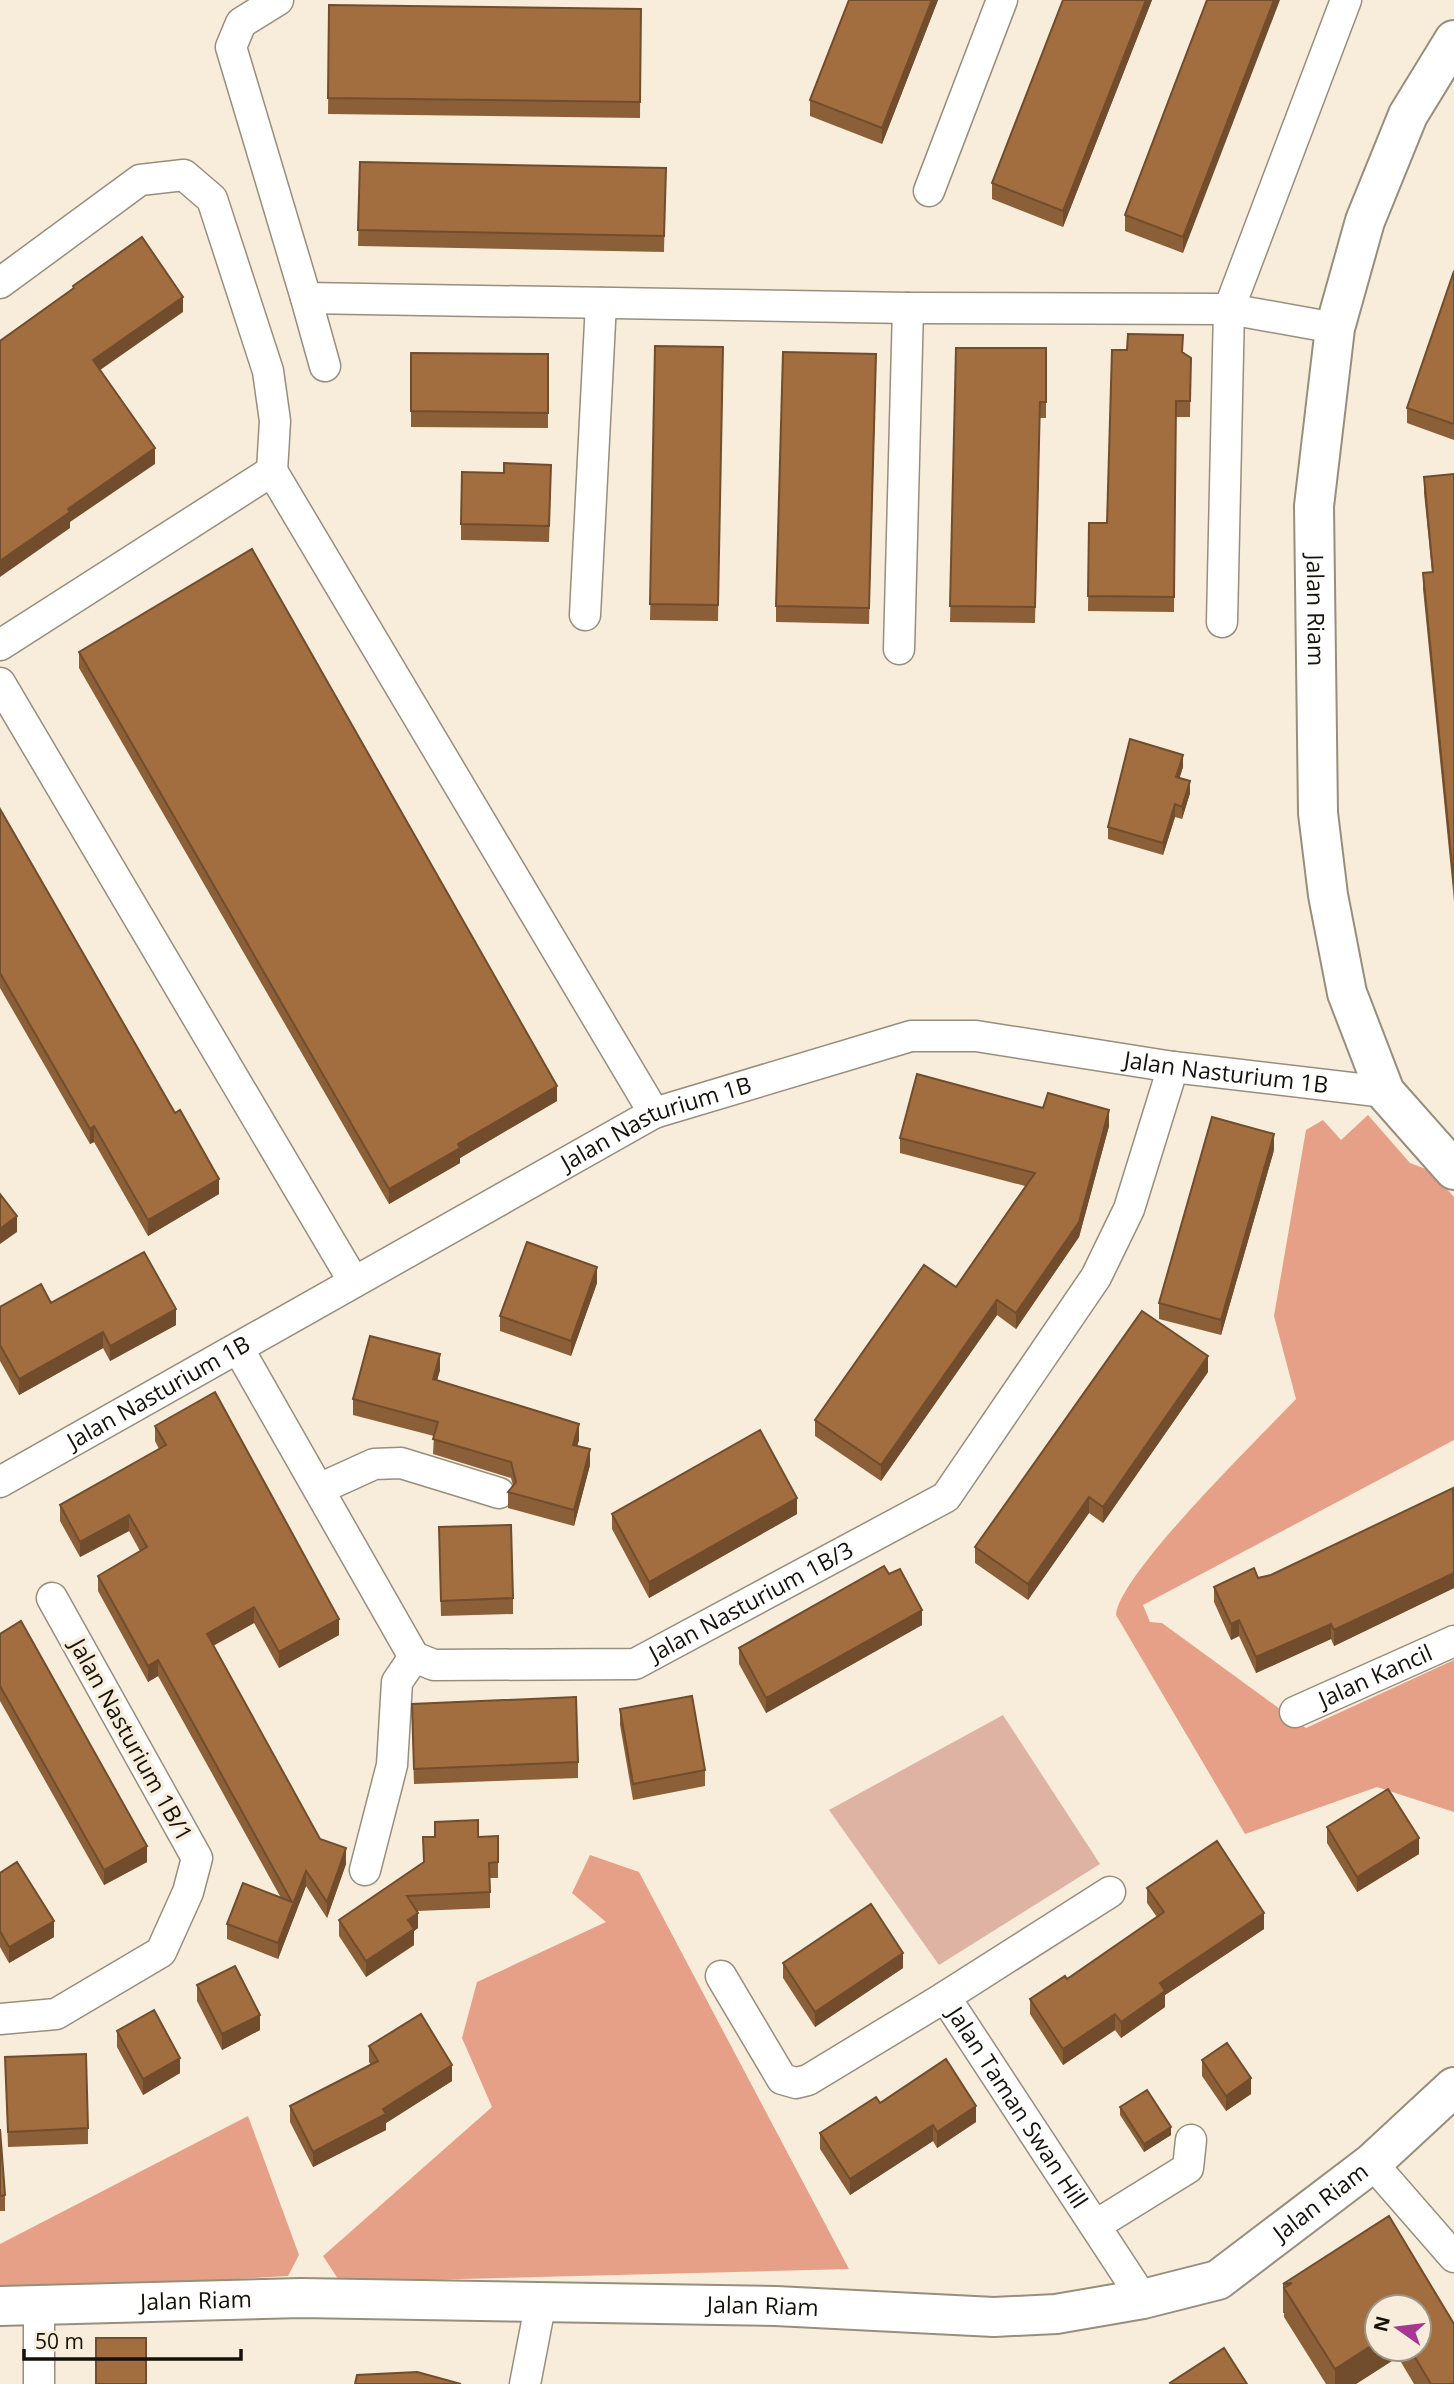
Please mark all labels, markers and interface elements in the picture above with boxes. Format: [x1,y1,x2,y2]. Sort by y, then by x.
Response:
street label: Jalan Riam [1300,552,1333,666]
street label: Jalan Nasturium 1B [1120,1042,1330,1100]
street label: Jalan Nasturium 1B [553,1068,755,1179]
street label: Jalan Nasturium 1B [59,1327,255,1457]
street label: Jalan Nasturium 1B/3 [641,1533,858,1670]
street label: Jalan Nasturium 1B/1 [62,1631,201,1847]
street label: Jalan Kancil [1311,1636,1437,1715]
street label: Jalan Taman Swan Hill [939,1998,1096,2214]
street label: Jalan Riam [1264,2155,1374,2249]
street label: Jalan Riam [138,2282,252,2317]
street label: Jalan Riam [705,2288,820,2323]
north arrow [1363,2293,1433,2363]
text: N [1367,2313,1396,2335]
scale bar [24,2318,242,2362]
text: 50 m [35,2327,84,2355]

